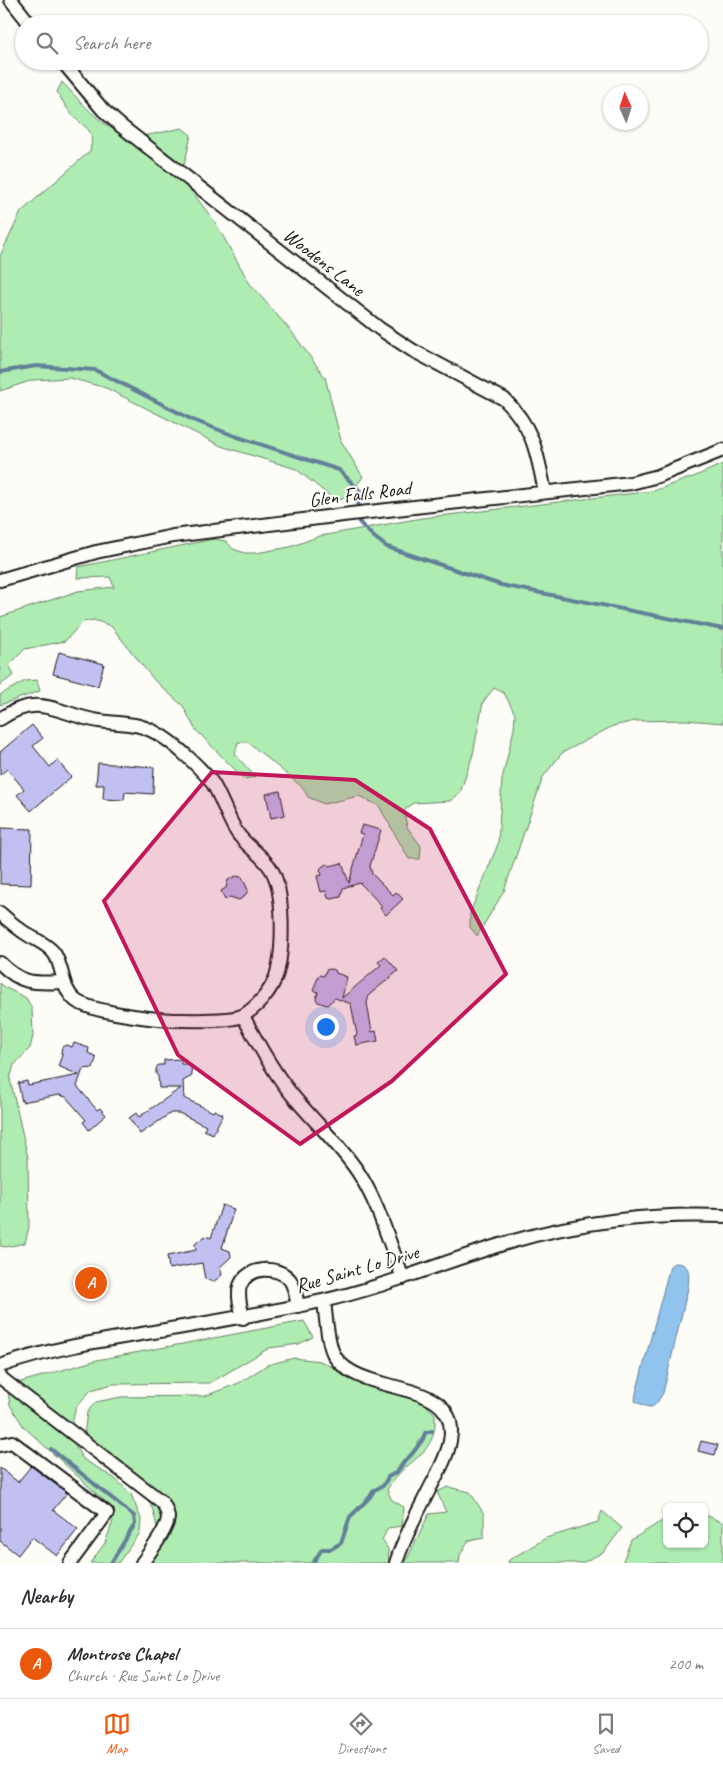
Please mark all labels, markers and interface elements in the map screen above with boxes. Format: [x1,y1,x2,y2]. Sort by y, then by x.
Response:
search box [15,15,708,70]
icon: search [33,29,61,57]
text: Search here [73,31,150,55]
north arrow [603,85,648,130]
street label: Woodens Lane [278,223,371,302]
street label: Glen Falls Road [308,475,415,513]
your location [313,1014,339,1040]
street label: Rue Saint Lo Drive [292,1239,423,1299]
pin: A [75,1264,107,1302]
map controls [663,1503,708,1548]
button: locate [663,1503,708,1548]
text: Nearby [20,1583,73,1609]
text: Montrose Chapel [67,1642,177,1666]
text: A [32,1654,40,1674]
text: 200 m [669,1654,703,1674]
text: Church · Rue Saint Lo Drive [67,1666,219,1686]
tab: Map [103,1710,131,1757]
tab: Directions [337,1710,386,1757]
tab: Saved [592,1710,620,1757]

